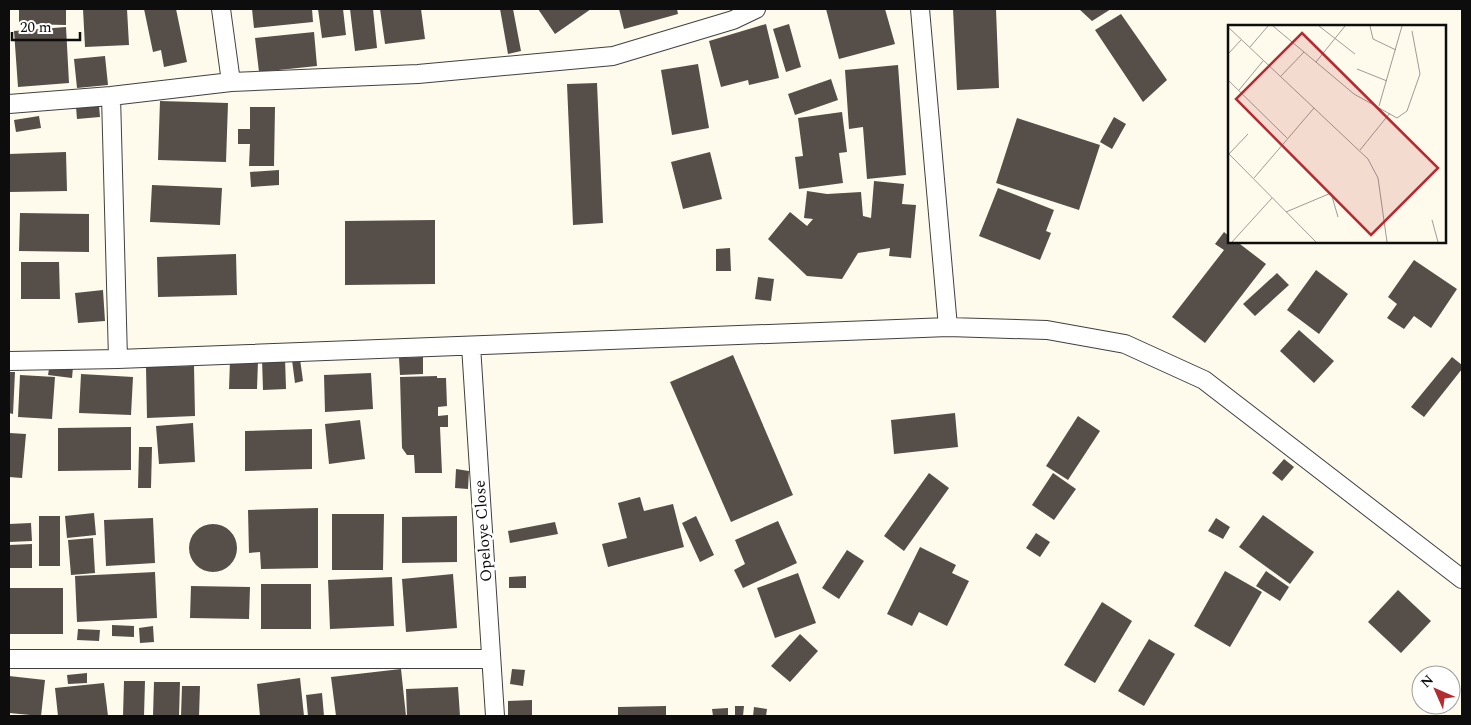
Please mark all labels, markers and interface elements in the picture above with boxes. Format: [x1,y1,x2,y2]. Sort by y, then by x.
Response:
scale bar [12,10,80,42]
text: 20 m [20,16,52,39]
inset map [1228,25,1446,242]
street label: Opeloye Close [467,479,499,583]
north arrow [1411,665,1461,715]
text: N [1416,670,1439,693]

